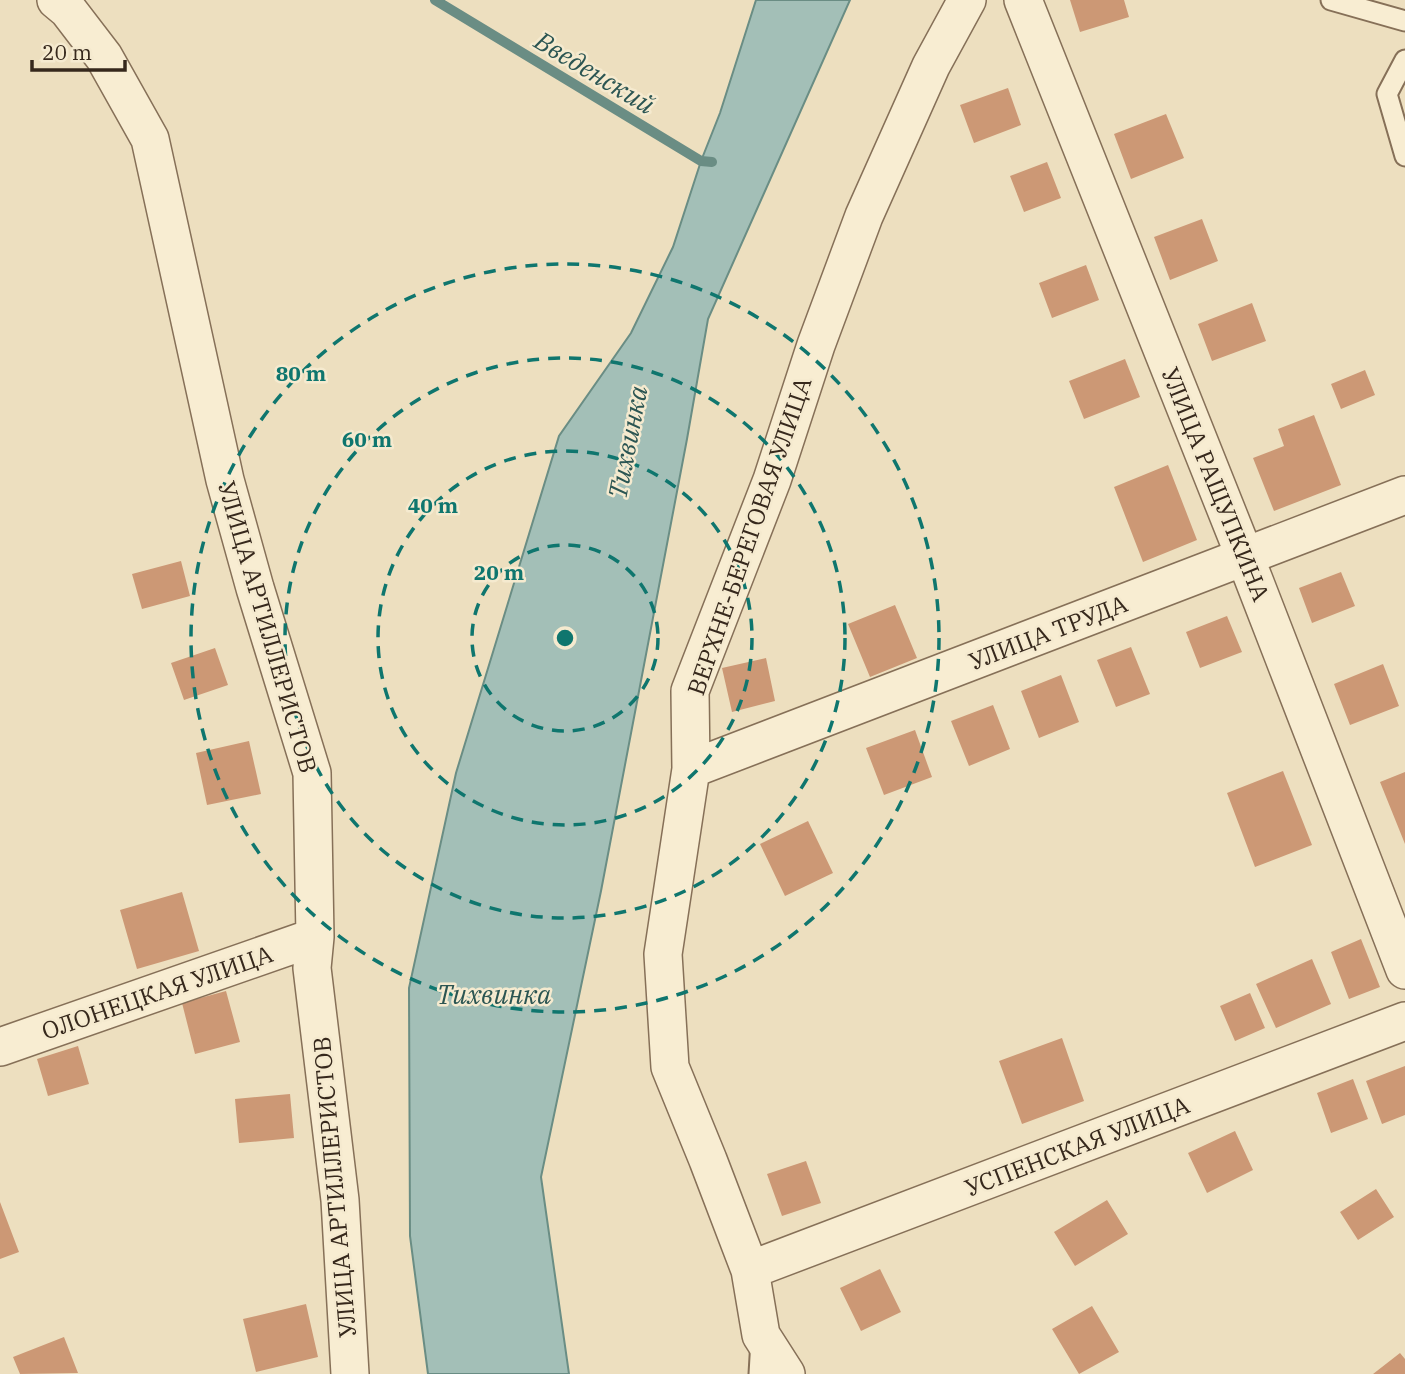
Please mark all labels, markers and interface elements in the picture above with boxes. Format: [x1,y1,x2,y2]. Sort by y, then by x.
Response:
water label: Введенский [528,22,661,121]
scale bar [32,28,124,72]
text: 20 m [42,38,92,66]
text: 80 m [276,359,326,387]
street label: УЛИЦА РАЩУПКИНА [1154,362,1278,606]
street label: ВЕРХНЕ-БЕРЕГОВАЯ УЛИЦА [679,372,819,699]
water label: Тихвинка [599,383,655,501]
text: 60 m [342,425,392,453]
street label: УЛИЦА АРТИЛЛЕРИСТОВ [211,477,325,777]
text: 40 m [408,491,458,519]
text: 20 m [474,558,524,586]
street label: УЛИЦА ТРУДА [964,587,1132,677]
centre of rings [553,626,577,650]
street label: ОЛОНЕЦКАЯ УЛИЦА [37,937,277,1047]
water label: Тихвинка [437,977,551,1011]
street label: УЛИЦА АРТИЛЛЕРИСТОВ [305,1035,363,1339]
street label: УСПЕНСКАЯ УЛИЦА [960,1088,1194,1204]

